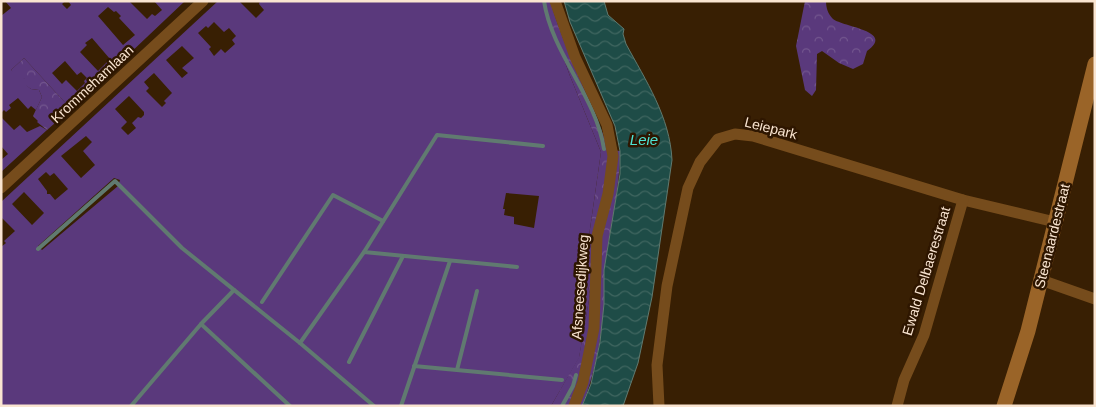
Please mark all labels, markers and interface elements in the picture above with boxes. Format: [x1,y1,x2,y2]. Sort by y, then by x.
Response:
street label: Krommehamlaan [48,42,136,126]
street label: Leiepark [743,114,800,143]
water label: Leie [630,131,658,148]
street label: Steenaardestraat [1031,182,1073,290]
street label: Ewald Delbaerestraat [899,205,953,337]
street label: Afsneesedijkweg [568,234,592,340]

